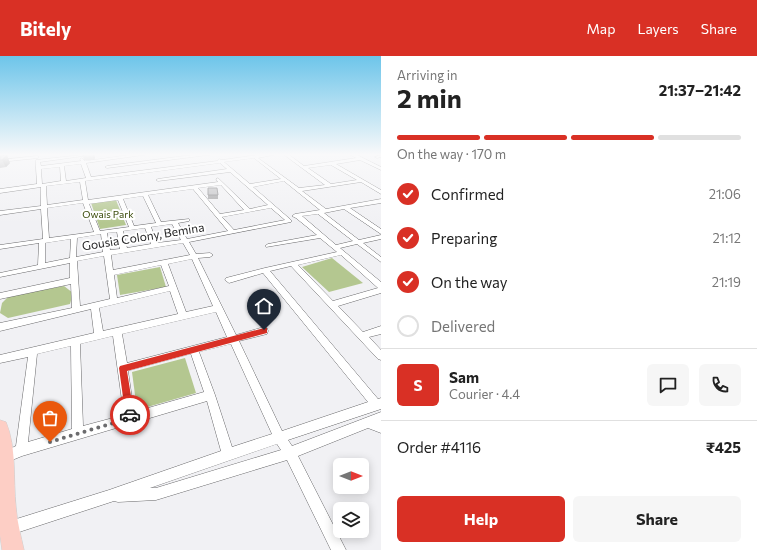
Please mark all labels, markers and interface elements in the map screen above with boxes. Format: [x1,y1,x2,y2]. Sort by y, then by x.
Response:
text: Bitely [20,17,71,40]
text: Map [587,20,615,37]
text: Layers [637,20,679,37]
text: Share [701,20,737,37]
text: Arriving in [397,67,457,83]
text: 21:37–21:42 [659,81,741,99]
text: 2 min [397,82,462,113]
text: On the way · 170 m [397,146,506,162]
icon: check [397,183,419,205]
text: Confirmed [431,185,504,203]
text: 21:06 [709,186,741,202]
park label: Owais Park [82,208,134,220]
street label: Gousia Colony, Bemina [81,219,205,253]
icon: check [397,227,419,249]
text: Preparing [431,229,497,247]
text: 21:12 [712,230,741,246]
icon: check [397,271,419,293]
text: On the way [431,273,508,291]
text: 21:19 [712,274,741,290]
pin [247,289,281,330]
icon: home [253,295,275,317]
text: Delivered [431,317,495,335]
button: chat [647,364,689,406]
button: phone [699,364,741,406]
text: Sam [449,368,479,386]
text: S [413,376,423,394]
text: Courier · 4.4 [449,386,520,402]
courier [110,395,150,435]
pin [33,401,67,442]
icon: car [119,404,141,426]
icon: bag [39,407,61,429]
text: Order #4116 [397,438,481,456]
text: ₹425 [706,438,741,456]
north arrow [333,458,369,494]
map controls [333,458,369,538]
button: Help [397,496,565,542]
button: Share [573,496,741,542]
button: layers [333,502,369,538]

